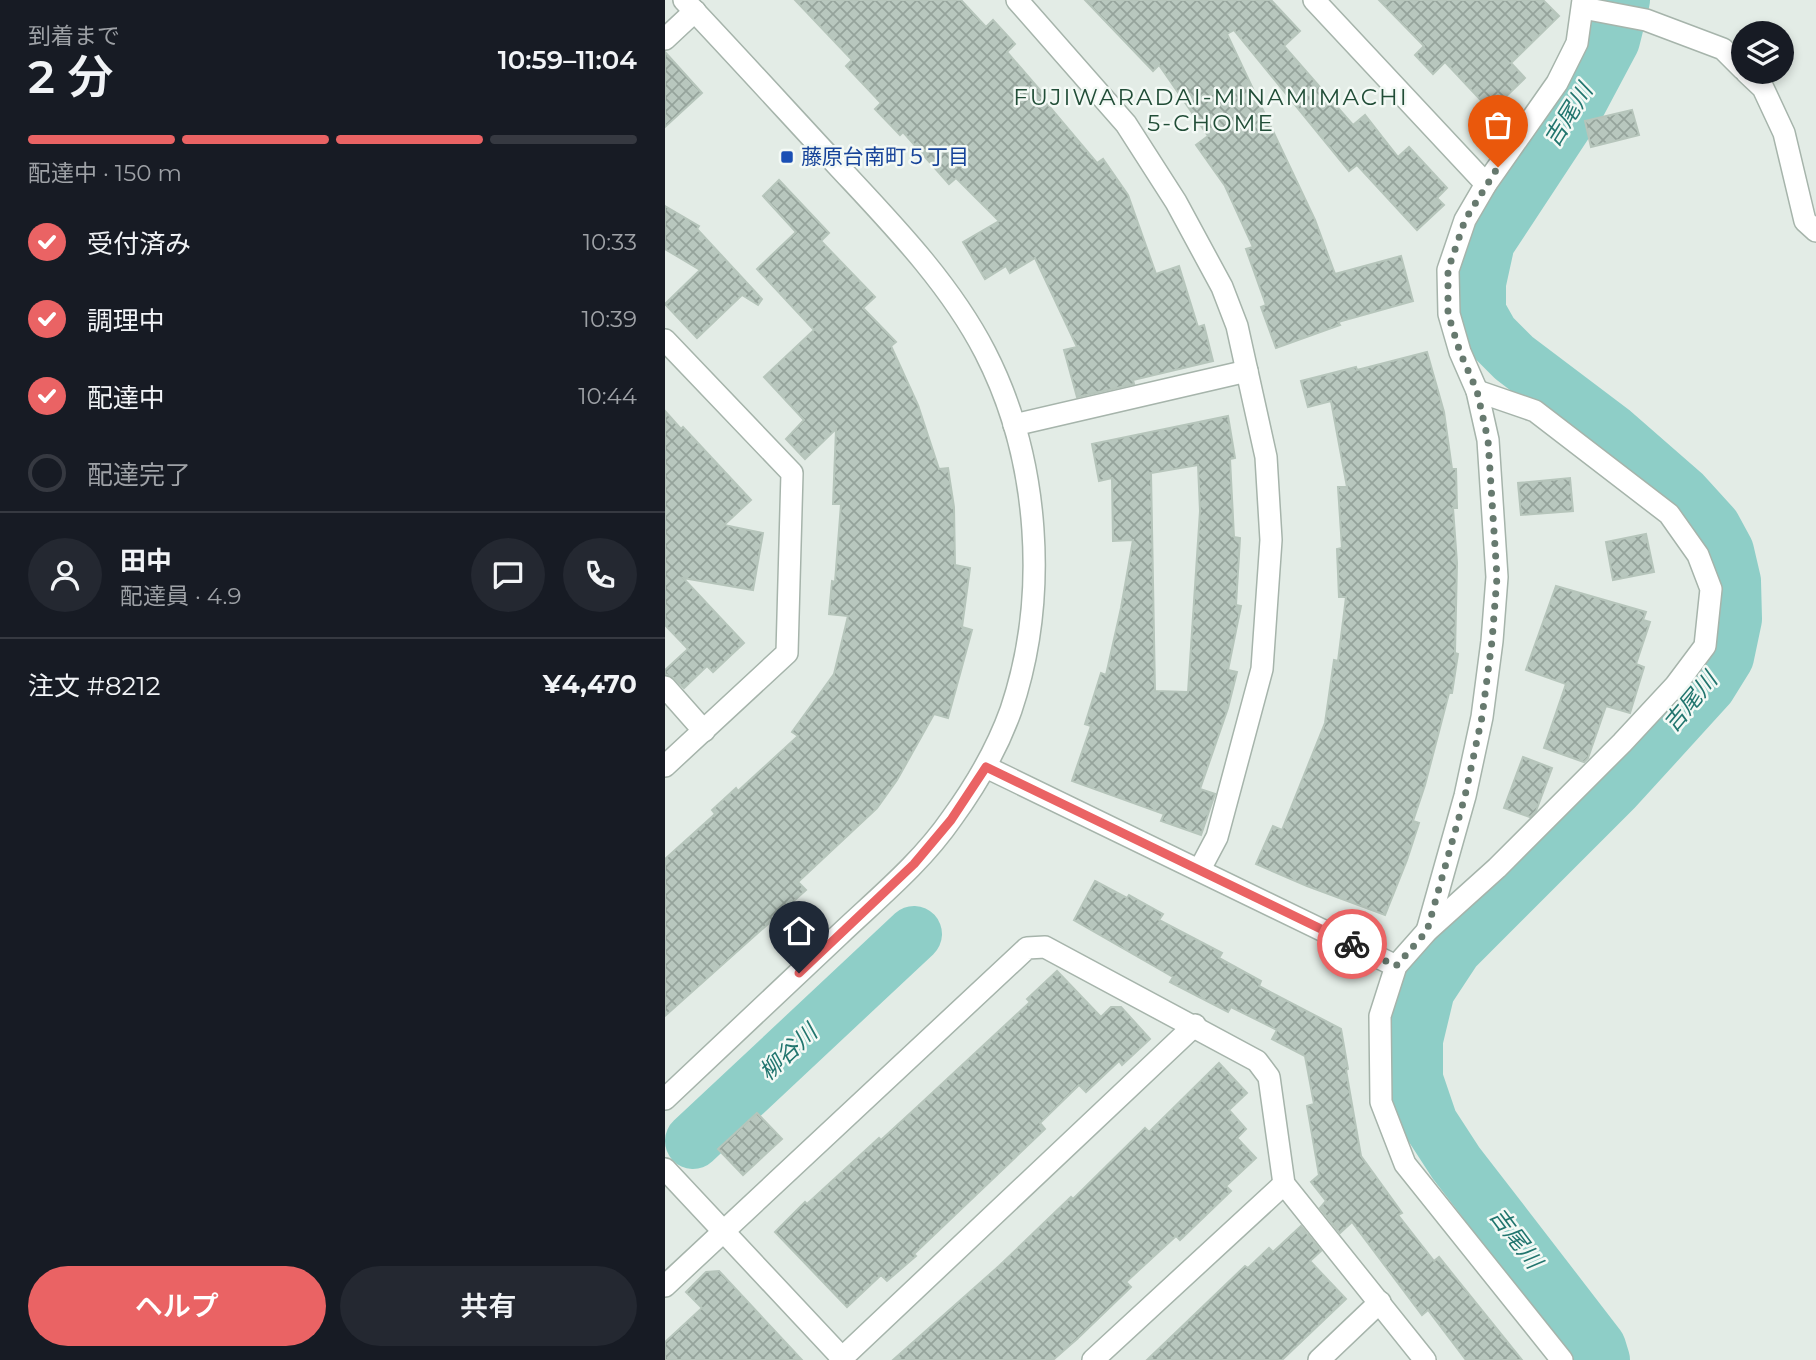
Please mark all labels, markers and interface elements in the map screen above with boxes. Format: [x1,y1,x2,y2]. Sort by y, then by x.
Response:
map controls [1731,21,1794,84]
button: layers [1731,21,1794,84]
text: 到着まで [28,22,120,50]
text: 10:59–11:04 [498,44,637,76]
text: 2 分 [28,48,113,105]
water label: 吉尾川 [1538,76,1600,152]
district label: FUJIWARADAI-MINAMIMACHI 5-CHOME [1013,83,1409,137]
pin [1468,95,1528,167]
icon: bag [1479,106,1517,144]
place label: 藤原台南町５丁目 [801,144,969,169]
marker: 藤原台南町５丁目 [779,149,795,165]
text: 配達中 · 150 m [28,159,182,187]
icon: check [28,223,66,261]
text: 受付済み [87,228,191,260]
text: 10:33 [583,228,637,256]
icon: check [28,300,66,338]
text: 調理中 [87,305,165,337]
text: 10:39 [582,305,637,333]
icon: check [28,377,66,415]
text: 配達中 [87,382,165,414]
text: 10:44 [578,382,637,410]
text: 配達完了 [87,459,191,491]
button: person [28,538,102,612]
button: chat [471,538,545,612]
button: phone [563,538,637,612]
text: 田中 [120,545,172,577]
text: 配達員 · 4.9 [120,582,241,610]
water label: 吉尾川 [1657,664,1725,737]
text: ¥4,470 [543,668,637,700]
text: 注文 #8212 [28,670,160,702]
pin [769,901,829,973]
courier [1317,909,1387,979]
icon: home [780,912,818,950]
icon: bike [1333,925,1371,963]
water label: 柳谷川 [753,1016,825,1086]
water label: 吉尾川 [1484,1202,1550,1276]
button: ヘルプ [28,1266,326,1346]
button: 共有 [340,1266,637,1346]

